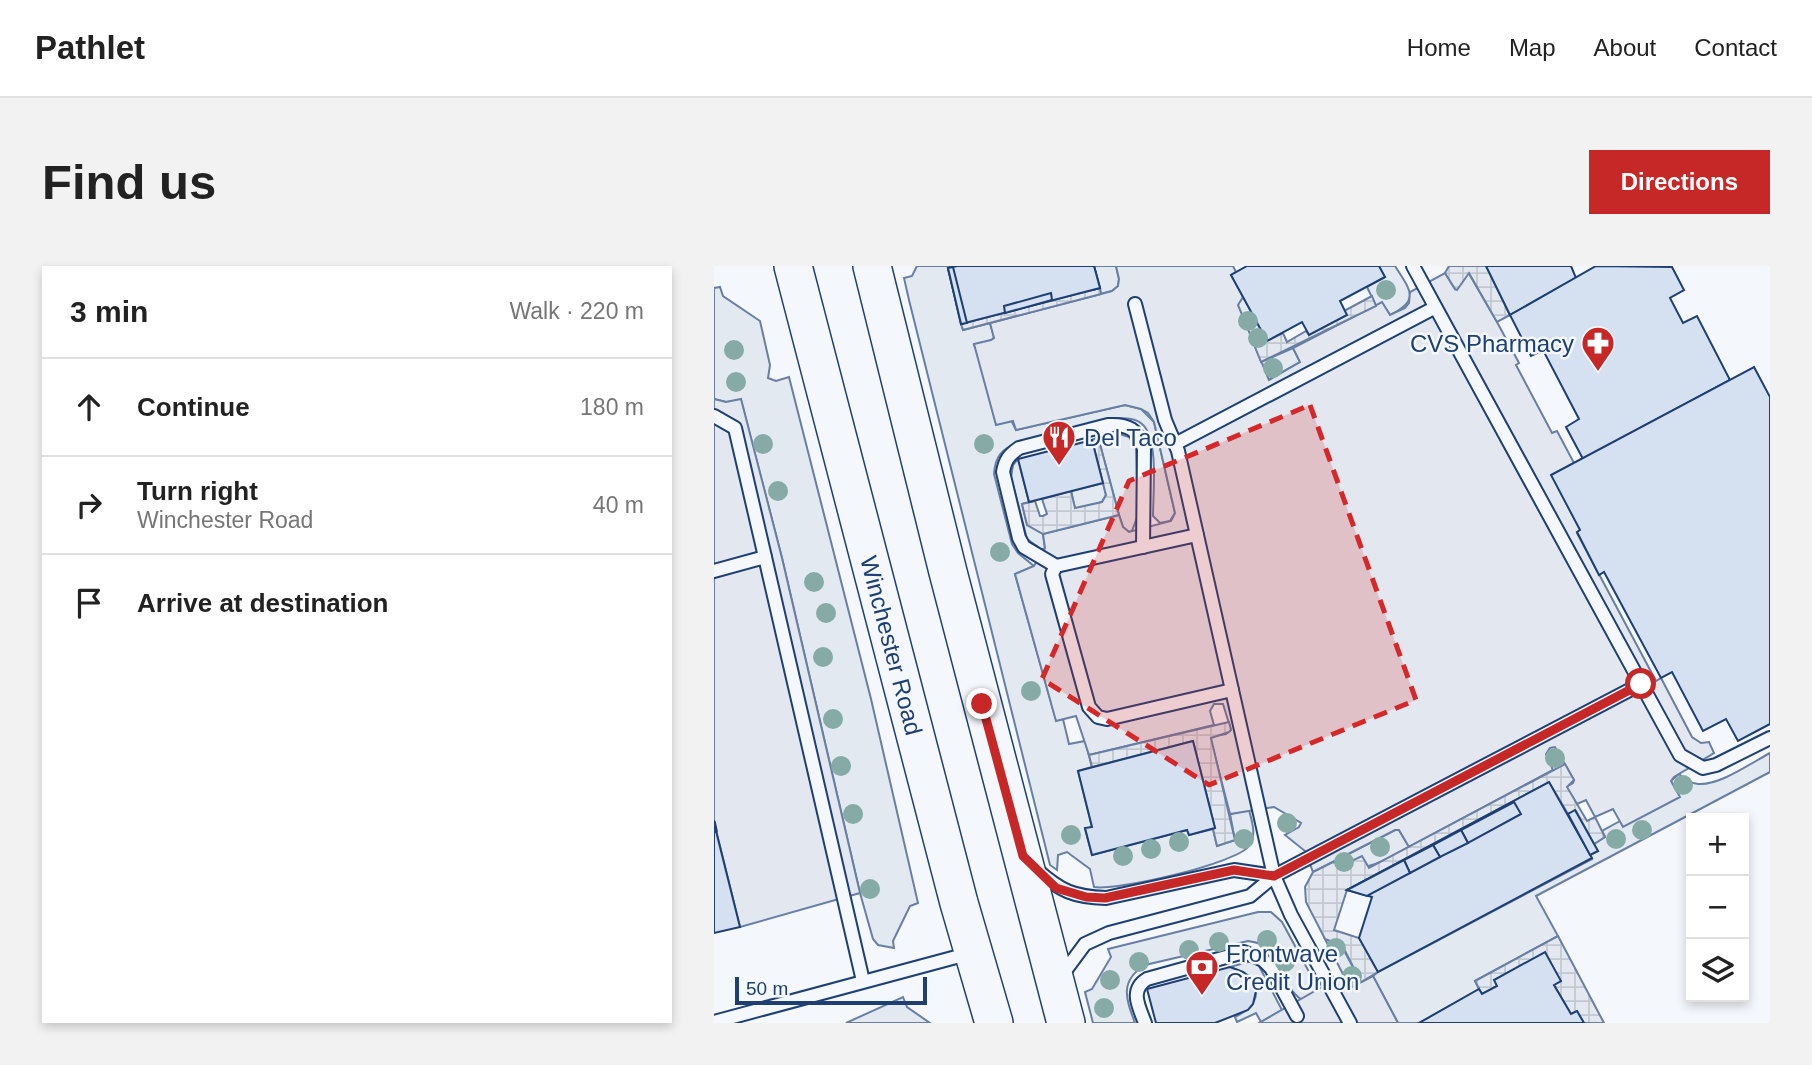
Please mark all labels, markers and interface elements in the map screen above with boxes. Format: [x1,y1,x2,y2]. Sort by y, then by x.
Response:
text: Pathlet [35,29,145,66]
text: Home [1407,34,1471,61]
text: Map [1509,34,1556,61]
text: About [1594,34,1656,61]
text: Contact [1694,34,1777,61]
button: Directions [1589,150,1770,214]
text: Find us [42,155,216,209]
text: 3 min [70,295,148,328]
text: Walk · 220 m [509,298,644,324]
pharmacy icon: CVS Pharmacy [1579,324,1617,373]
place label: CVS Pharmacy [1410,330,1574,357]
icon: ahead [70,388,108,426]
text: Continue [137,392,250,422]
text: 180 m [580,394,644,420]
restaurant icon: Del Taco [1040,418,1078,467]
place label: Del Taco [1084,424,1177,451]
text: Turn right [137,476,258,506]
icon: right [70,486,108,524]
text: 40 m [593,492,644,518]
text: Winchester Road [137,507,313,533]
street label: Winchester Road [856,553,928,738]
icon: arrive [70,584,108,622]
text: Arrive at destination [137,588,388,618]
route start [1625,668,1656,699]
route end [966,688,997,719]
map controls [1686,813,1749,1002]
button: + [1686,813,1749,876]
button: − [1686,876,1749,939]
button: layers [1686,939,1749,1002]
place label: Frontwave Credit Union [1226,940,1359,995]
bank icon: Frontwave Credit Union [1183,948,1221,997]
scale bar [735,974,928,1006]
text: 50 m [746,978,788,999]

